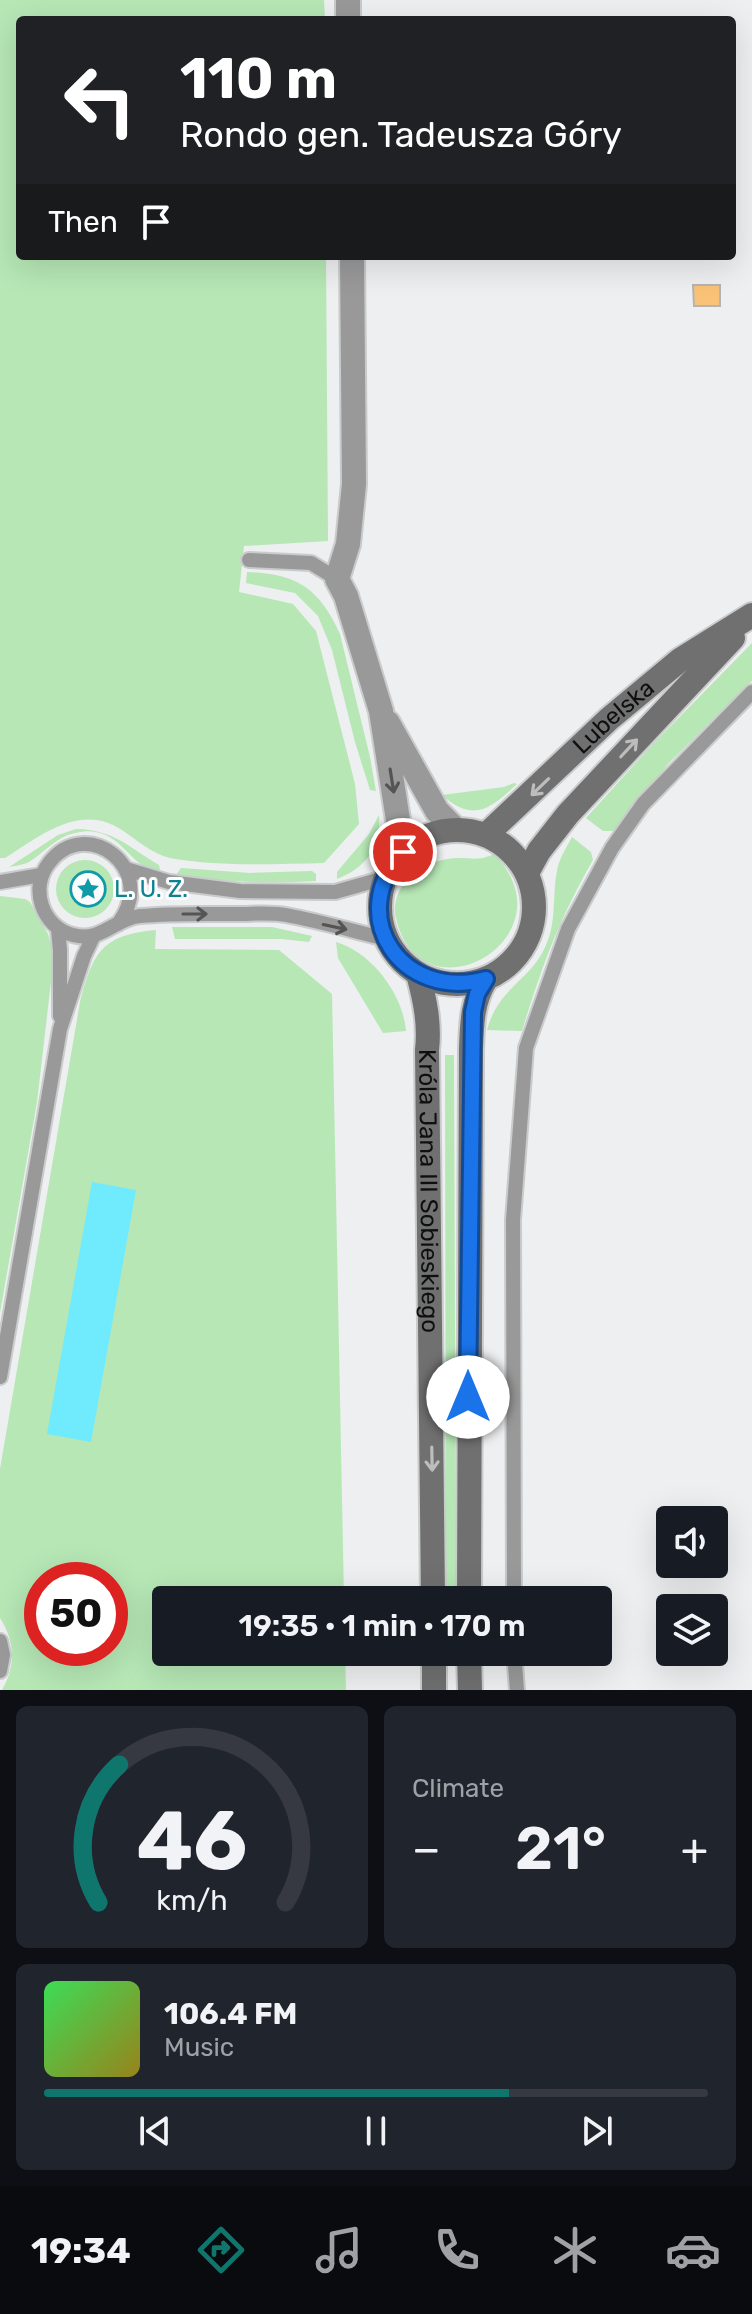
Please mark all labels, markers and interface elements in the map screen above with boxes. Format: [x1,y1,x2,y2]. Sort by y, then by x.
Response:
text: 110 m [180,46,337,112]
icon: left [48,48,152,152]
text: Rondo gen. Tadeusza Góry [180,113,622,156]
icon: arrive [134,200,178,244]
text: Then [48,204,118,240]
street label: Lubelska [567,674,660,760]
one-way arrow [619,739,638,758]
one-way arrow [386,768,401,793]
one-way arrow [530,777,550,796]
pin [369,818,437,886]
icon: arrive [381,830,425,874]
place icon: L. U. Z. [69,870,107,908]
place label: L. U. Z. [114,875,188,903]
one-way arrow [181,906,208,922]
one-way arrow [322,920,347,935]
street label: Króla Jana III Sobieskiego [413,1049,444,1333]
position arrow [426,1355,510,1439]
one-way arrow [424,1445,440,1472]
map controls [656,1506,728,1666]
button: sound [656,1506,728,1578]
speed limit sign: 50 [24,1562,128,1666]
button: layers [656,1594,728,1666]
text: 19:35 · 1 min · 170 m [239,1608,525,1644]
text: Climate [412,1773,504,1804]
text: 46 [137,1791,247,1890]
text: 21° [515,1813,606,1884]
text: − [412,1823,441,1875]
text: + [681,1823,708,1875]
text: km/h [156,1883,228,1917]
text: 106.4 FM [164,1996,297,2032]
text: Music [164,2032,234,2063]
icon: previous [133,2109,177,2153]
icon: pause [354,2109,398,2153]
icon: next [575,2109,619,2153]
icon: directions [193,2222,249,2278]
icon: music [311,2222,367,2278]
icon: phone [429,2222,485,2278]
icon: climate [547,2222,603,2278]
icon: car [665,2222,721,2278]
text: 19:34 [31,2229,131,2272]

